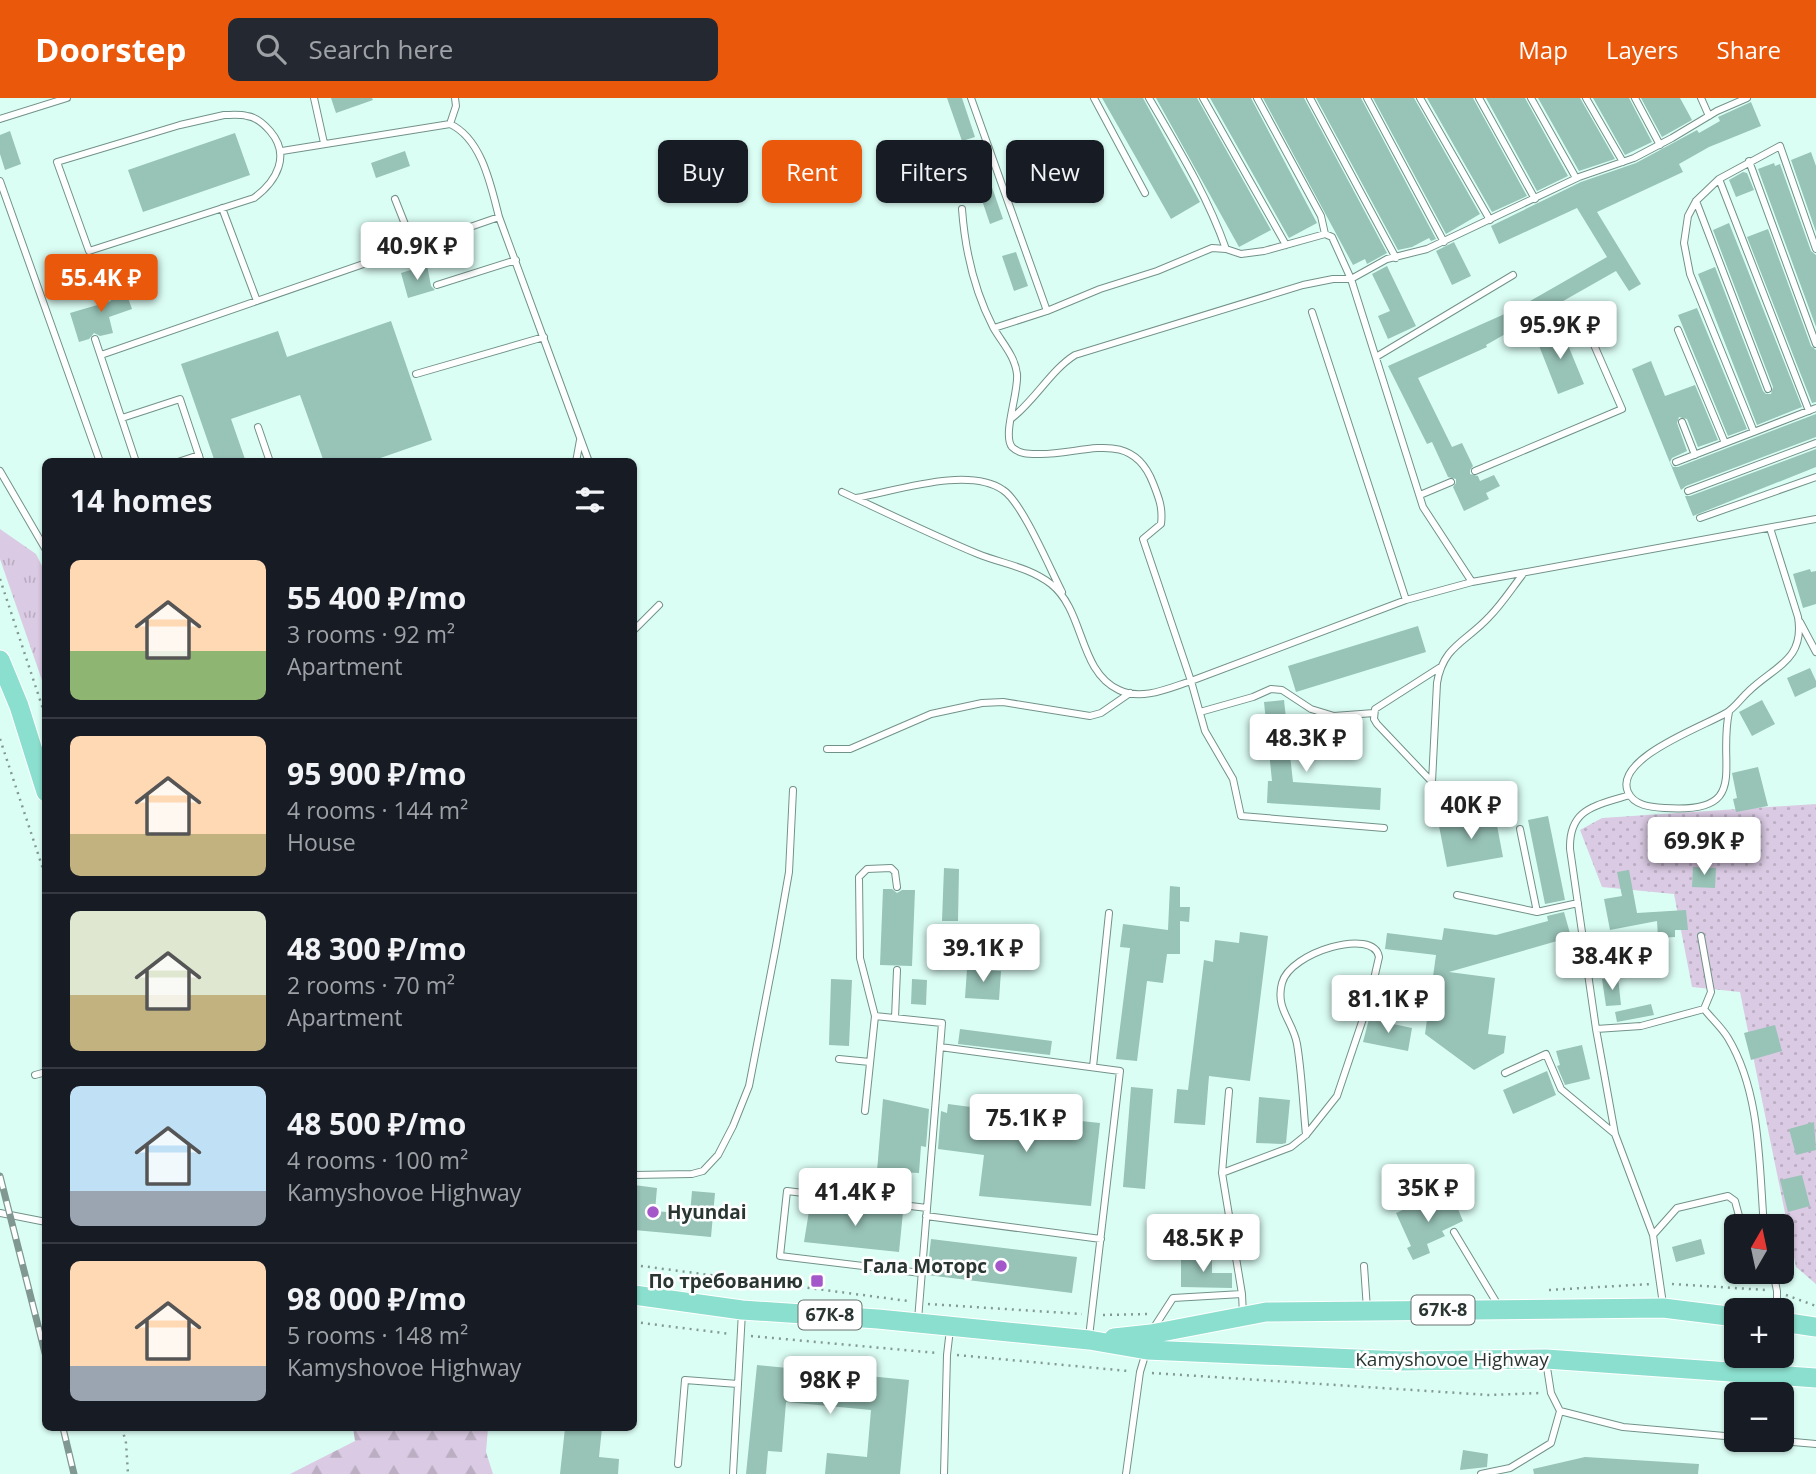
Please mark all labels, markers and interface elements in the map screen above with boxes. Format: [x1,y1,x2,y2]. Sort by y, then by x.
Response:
search box [228,18,718,81]
text: Doorstep [35,27,186,72]
icon: search [252,30,290,68]
text: Search here [308,31,453,67]
text: Map [1518,33,1568,66]
text: Layers [1606,33,1679,66]
text: Share [1717,33,1781,66]
chip: Buy [658,140,748,203]
chip: Rent [762,140,862,203]
chip: Filters [876,140,992,203]
chip: New [1006,140,1104,203]
pin: 40.9K ₽ [352,222,482,282]
text: 40.9K ₽ [377,229,457,261]
pin: 55.4K ₽ [36,254,166,314]
text: 55.4K ₽ [61,261,141,293]
pin: 95.9K ₽ [1495,302,1625,361]
text: 95.9K ₽ [1520,308,1600,340]
text: 14 homes [70,480,213,521]
icon: filters [571,481,609,519]
text: 55 400 ₽/mo [287,577,466,618]
icon: home [126,588,210,672]
text: 3 rooms · 92 m² [287,618,455,650]
text: Apartment [287,650,403,682]
pin: 48.3K ₽ [1241,714,1371,774]
text: 48.3K ₽ [1266,721,1346,753]
text: 95 900 ₽/mo [287,753,466,794]
icon: home [126,764,210,848]
pin: 40K ₽ [1422,782,1520,841]
text: 40K ₽ [1441,788,1501,820]
text: 4 rooms · 144 m² [287,794,468,826]
pin: 69.9K ₽ [1639,818,1769,877]
text: 69.9K ₽ [1664,824,1744,856]
text: House [287,826,356,858]
pin: 39.1K ₽ [918,924,1048,984]
text: 48 300 ₽/mo [287,928,466,969]
text: 39.1K ₽ [943,931,1023,963]
pin: 38.4K ₽ [1547,932,1677,992]
icon: home [126,939,210,1023]
text: 38.4K ₽ [1572,939,1652,971]
text: 2 rooms · 70 m² [287,969,455,1001]
pin: 81.1K ₽ [1323,976,1453,1035]
text: 81.1K ₽ [1348,982,1428,1014]
text: Apartment [287,1001,403,1033]
pin: 75.1K ₽ [961,1094,1091,1154]
text: 75.1K ₽ [986,1101,1066,1133]
text: 48 500 ₽/mo [287,1103,466,1144]
icon: home [126,1114,210,1198]
text: 4 rooms · 100 m² [287,1144,468,1176]
pin: 35K ₽ [1379,1164,1477,1224]
pin: 41.4K ₽ [790,1168,920,1228]
text: 35K ₽ [1398,1171,1458,1203]
text: 41.4K ₽ [815,1175,895,1207]
text: Kamyshovoe Highway [287,1176,521,1208]
place label: Hyundai [667,1199,747,1225]
marker: Hyundai [645,1204,661,1220]
pin: 48.5K ₽ [1138,1214,1268,1274]
north arrow [1724,1214,1794,1284]
map controls [1724,1214,1794,1452]
text: 48.5K ₽ [1163,1221,1243,1253]
place label: Гала Моторс [862,1253,987,1279]
marker: Гала Моторс [993,1258,1009,1274]
place label: По требованию [648,1268,803,1294]
marker: По требованию [809,1273,825,1289]
text: 98 000 ₽/mo [287,1278,466,1319]
icon: home [126,1289,210,1373]
road number: 67К-8 [1412,1296,1474,1324]
button: + [1724,1298,1794,1368]
road number: 67К-8 [798,1300,862,1330]
text: 5 rooms · 148 m² [287,1319,468,1351]
street label: Kamyshovoe Highway [1355,1346,1549,1372]
text: Kamyshovoe Highway [287,1351,521,1383]
pin: 98K ₽ [781,1356,879,1416]
text: 98K ₽ [800,1363,860,1395]
button: − [1724,1382,1794,1452]

